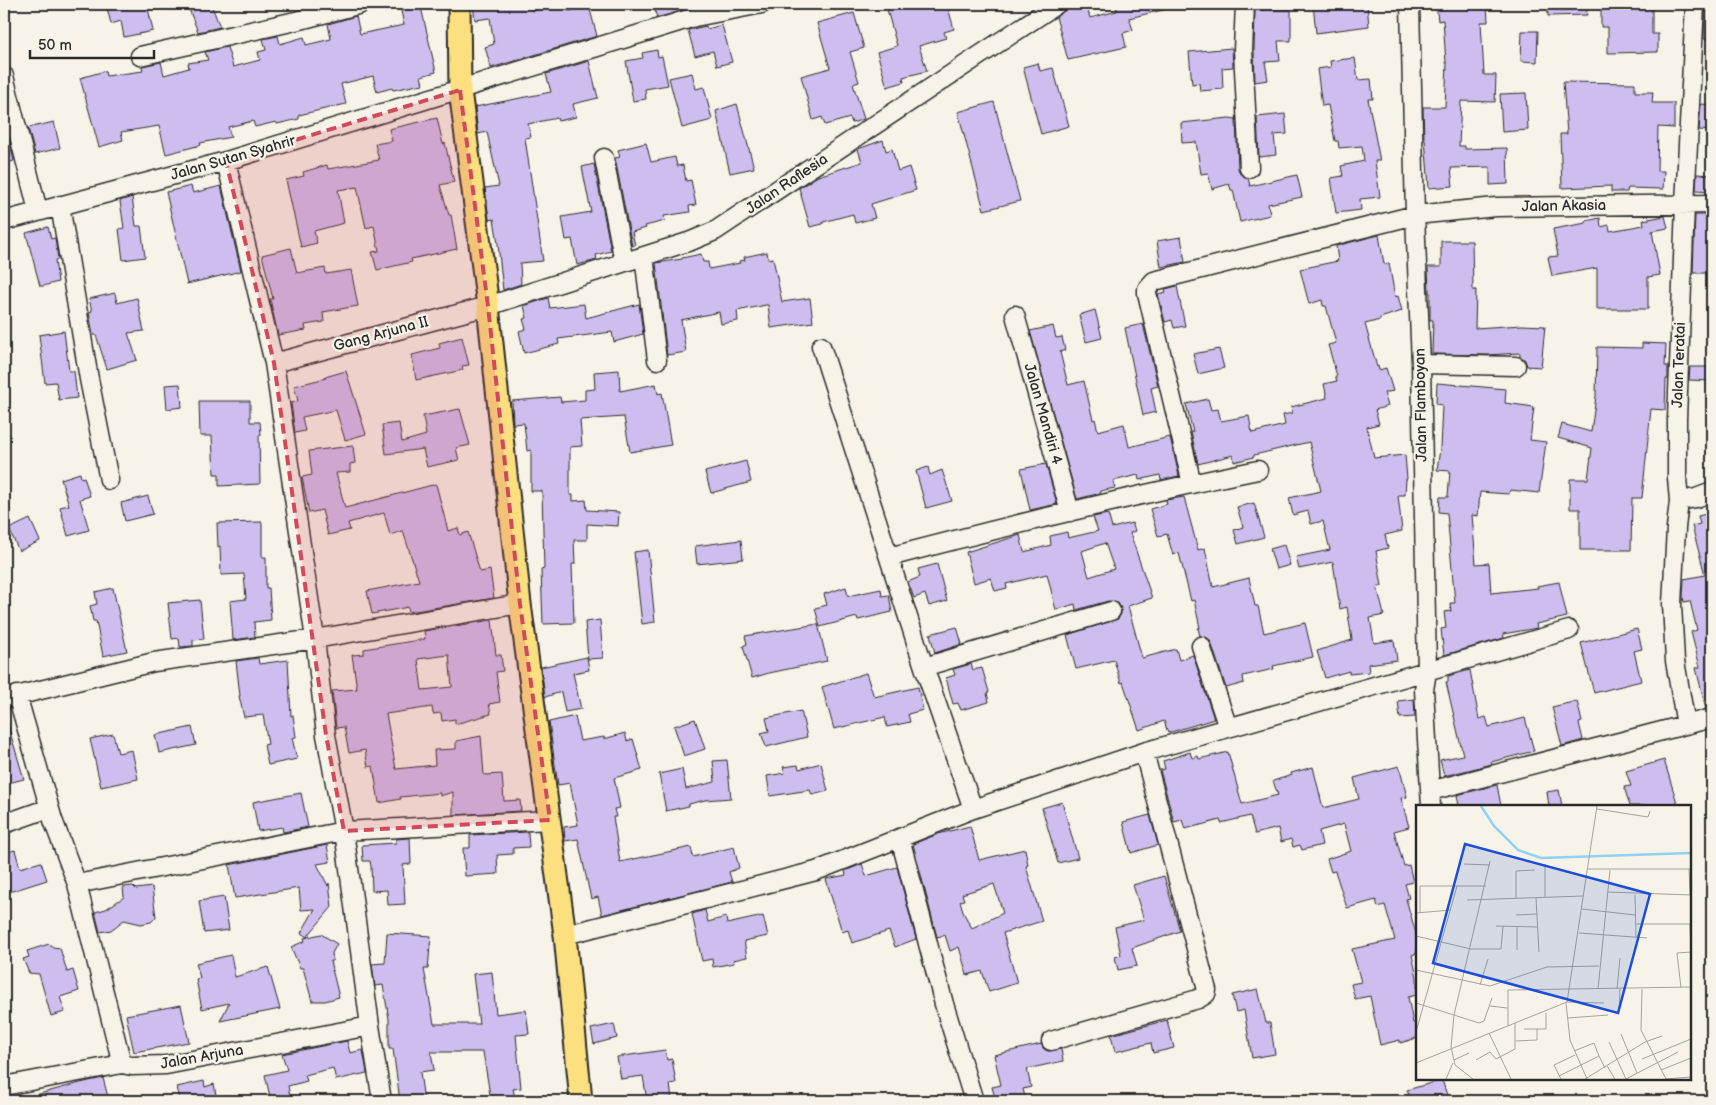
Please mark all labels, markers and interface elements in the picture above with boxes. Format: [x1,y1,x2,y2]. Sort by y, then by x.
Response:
scale bar [30,28,154,60]
text: 50 m [38,36,72,55]
street label: Jalan Sutan Syahrir [168,131,298,185]
street label: Jalan Raflesia [742,150,832,218]
street label: Jalan Akasia [1522,196,1606,216]
street label: Gang Arjuna II [331,312,431,356]
street label: Jalan Teratai [1668,322,1690,408]
street label: Jalan Flamboyan [1411,348,1431,462]
street label: Jalan Mandiri 4 [1019,361,1067,467]
inset map [1416,805,1691,1080]
street label: Jalan Arjuna [159,1040,245,1074]

